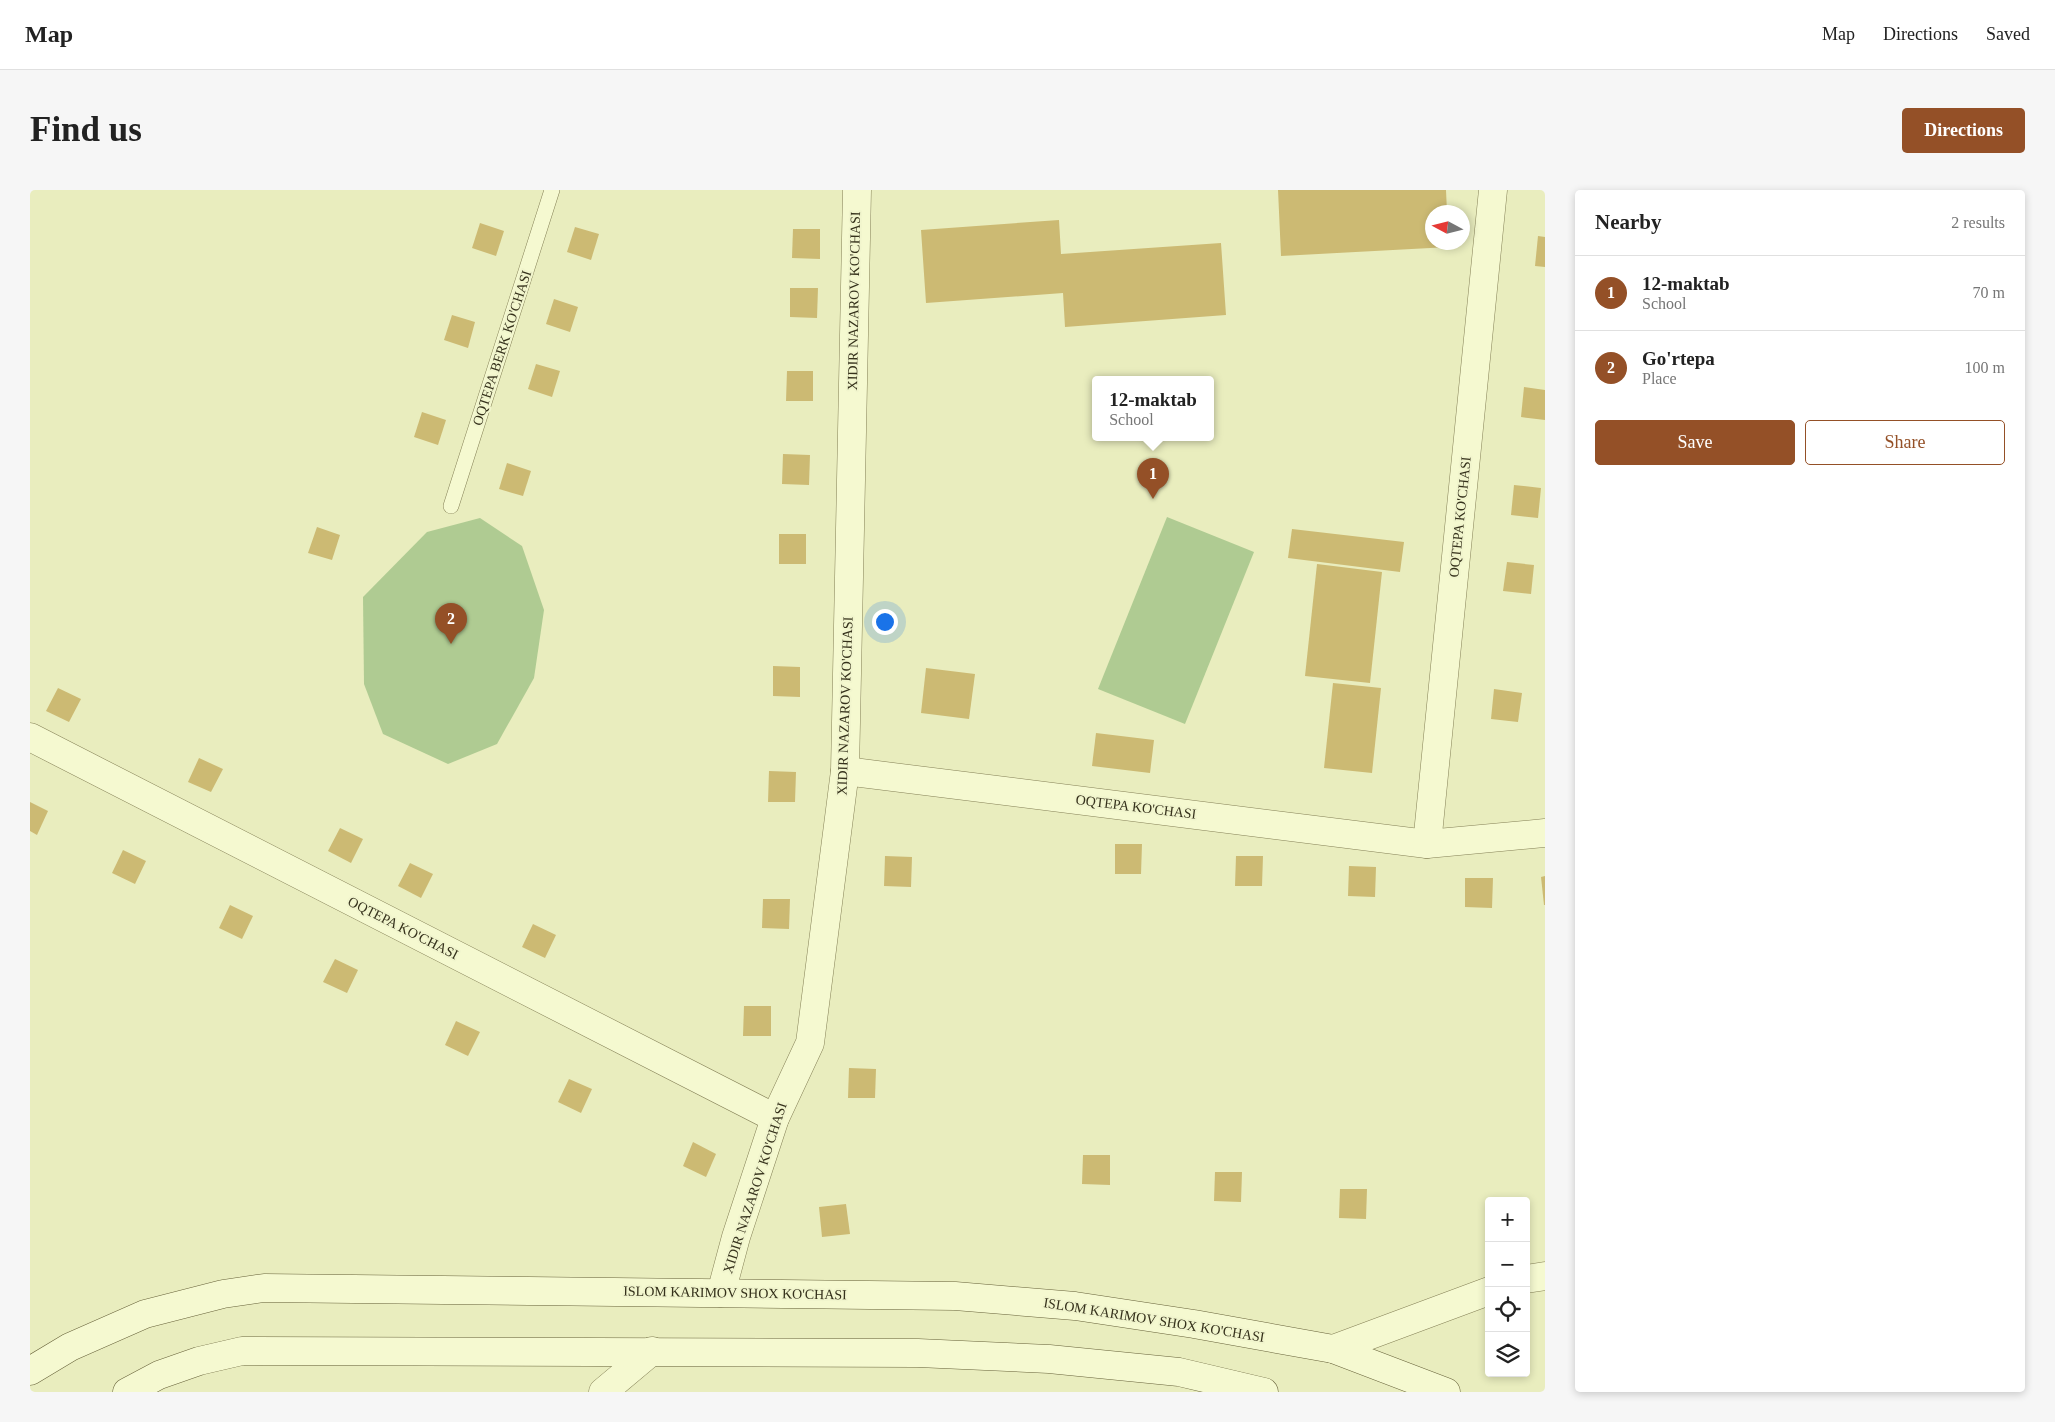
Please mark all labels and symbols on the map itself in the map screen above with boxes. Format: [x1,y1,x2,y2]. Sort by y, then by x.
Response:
north arrow [1425,205,1470,250]
street label: XIDIR NAZAROV KO'CHASI [845,211,863,391]
street label: OQTEPA BERK KO'CHASI [470,268,534,427]
street label: OQTEPA KO'CHASI [1446,456,1474,578]
pin: 1 [1137,458,1169,499]
pin: 2 [435,603,467,644]
your location [872,609,898,635]
street label: XIDIR NAZAROV KO'CHASI [834,616,856,796]
street label: OQTEPA KO'CHASI [1075,792,1197,822]
street label: OQTEPA KO'CHASI [346,894,461,962]
street label: XIDIR NAZAROV KO'CHASI [720,1100,790,1275]
street label: ISLOM KARIMOV SHOX KO'CHASI [623,1284,847,1302]
street label: ISLOM KARIMOV SHOX KO'CHASI [1042,1295,1266,1345]

